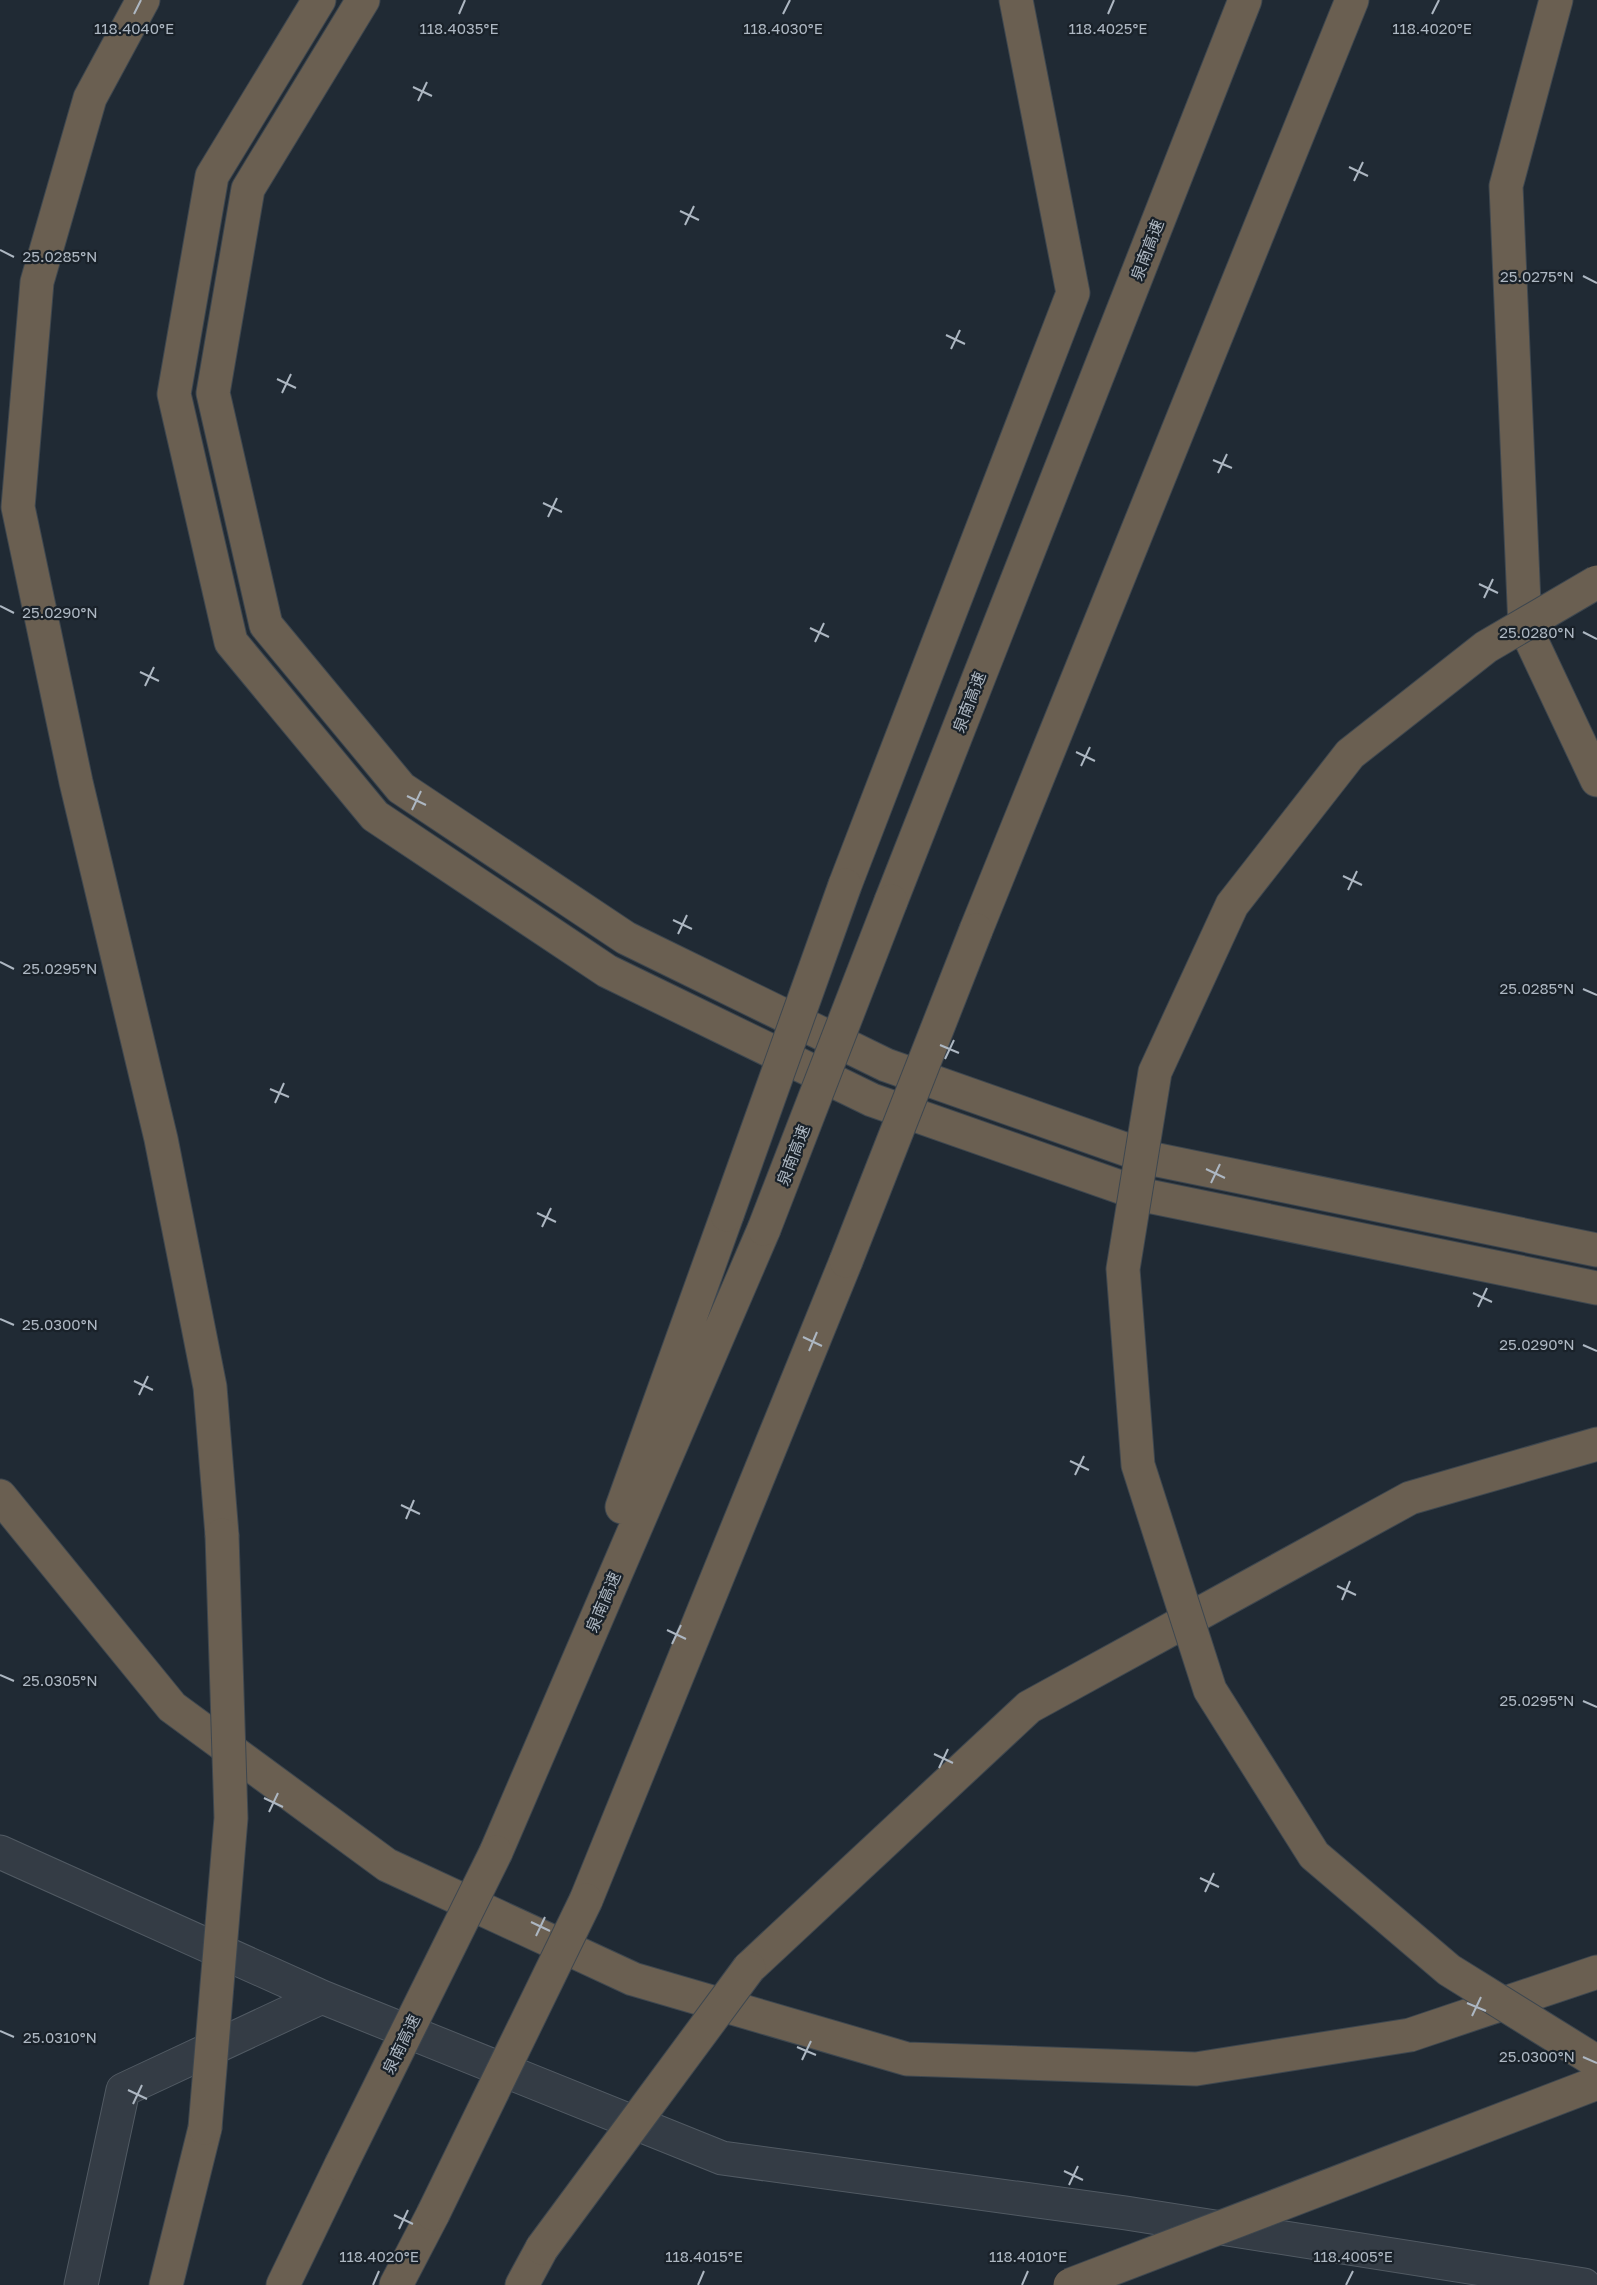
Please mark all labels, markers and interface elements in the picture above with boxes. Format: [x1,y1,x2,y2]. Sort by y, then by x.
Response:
text: 118.4040°E [94,19,174,37]
text: 118.4035°E [419,19,499,37]
text: 118.4030°E [743,19,823,37]
text: 118.4025°E [1068,19,1148,37]
text: 118.4020°E [1392,19,1472,37]
street label: 泉南高速 [1126,217,1168,283]
text: 25.0285°N [22,247,98,265]
text: 25.0275°N [1500,267,1574,285]
text: 25.0290°N [22,603,98,621]
text: 25.0280°N [1499,623,1575,641]
street label: 泉南高速 [948,669,990,735]
text: 25.0295°N [23,959,97,977]
text: 25.0285°N [1499,979,1575,997]
street label: 泉南高速 [772,1122,814,1188]
text: 25.0300°N [22,1315,98,1333]
text: 25.0290°N [1499,1335,1575,1353]
street label: 泉南高速 [581,1569,625,1635]
text: 25.0305°N [22,1671,98,1689]
text: 25.0295°N [1500,1691,1574,1709]
street label: 泉南高速 [378,2011,424,2077]
text: 25.0310°N [23,2028,97,2046]
text: 25.0300°N [1499,2047,1575,2065]
text: 118.4020°E [339,2247,419,2265]
text: 118.4015°E [665,2247,743,2265]
text: 118.4010°E [989,2247,1067,2265]
text: 118.4005°E [1313,2247,1393,2265]

